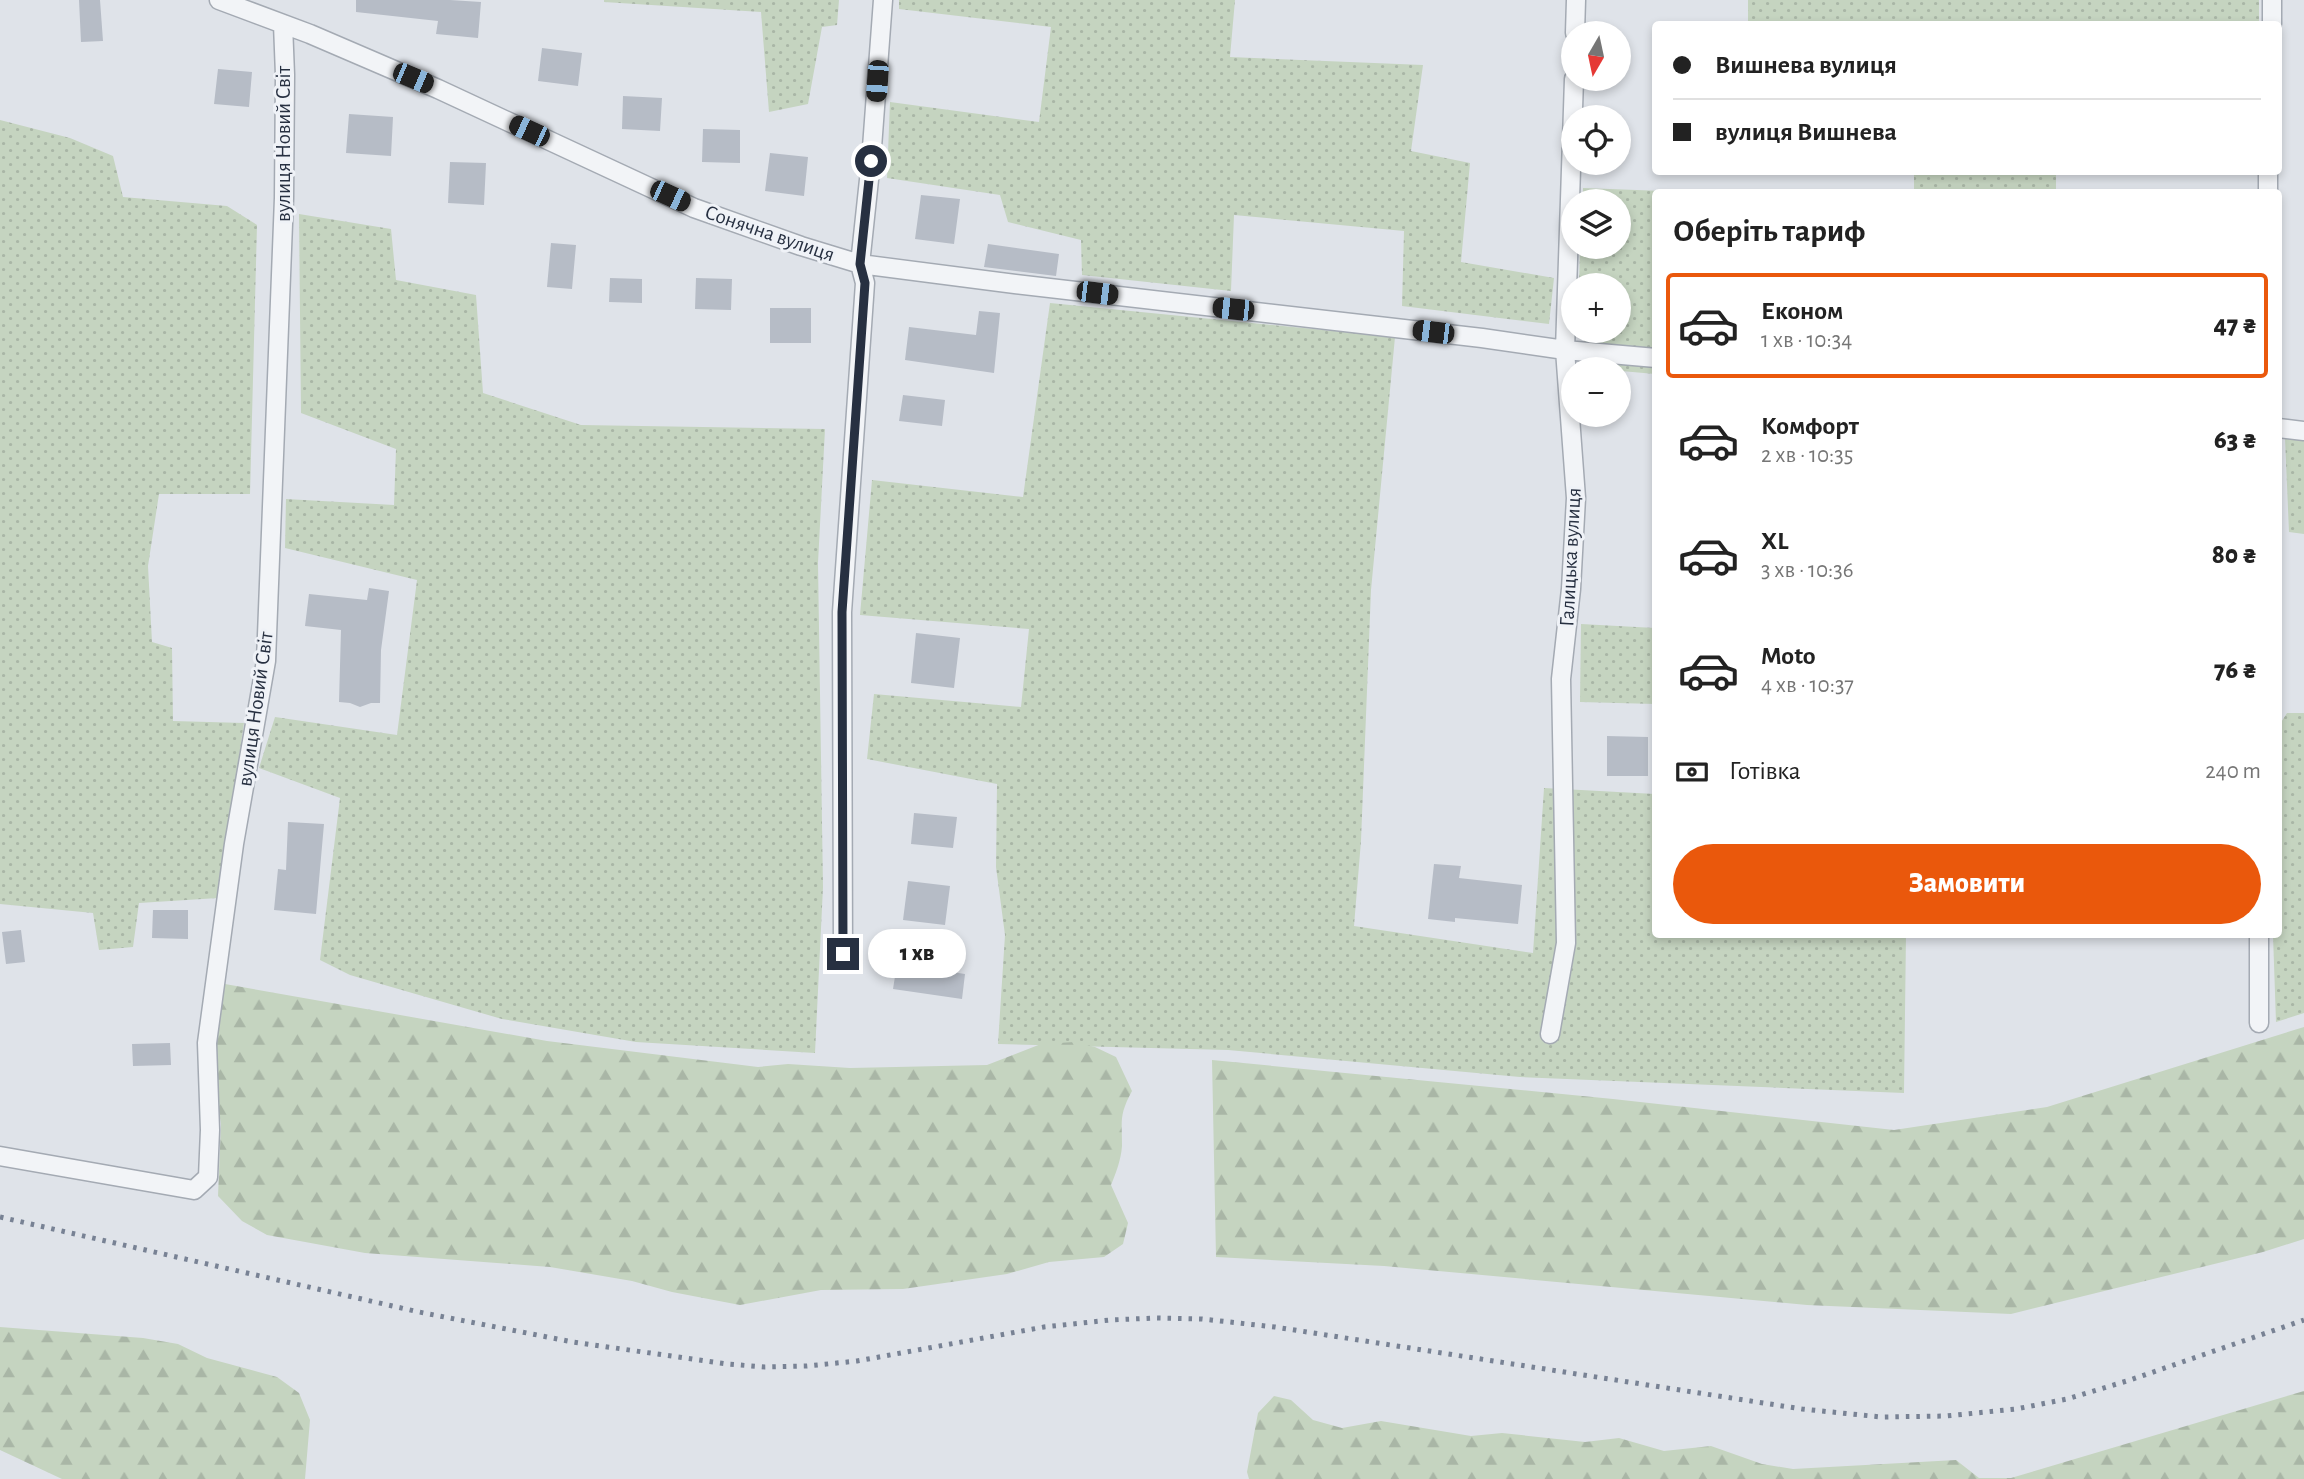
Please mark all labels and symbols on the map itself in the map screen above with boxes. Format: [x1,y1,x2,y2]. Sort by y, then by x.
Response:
north arrow [1561,21,1631,91]
car [866,59,889,103]
car [390,60,437,96]
street label: вулиця Новий Світ [273,66,294,222]
car [506,113,553,149]
route start [855,145,887,177]
car [647,178,694,214]
street label: Сонячна вулиця [702,201,837,265]
car [1075,280,1120,306]
car [1212,296,1255,322]
car [1411,319,1456,345]
street label: Галицька вулиця [1556,487,1585,627]
street label: вулиця Новий Світ [234,630,277,788]
callout: 1 хв [868,930,966,978]
route end [827,938,859,970]

